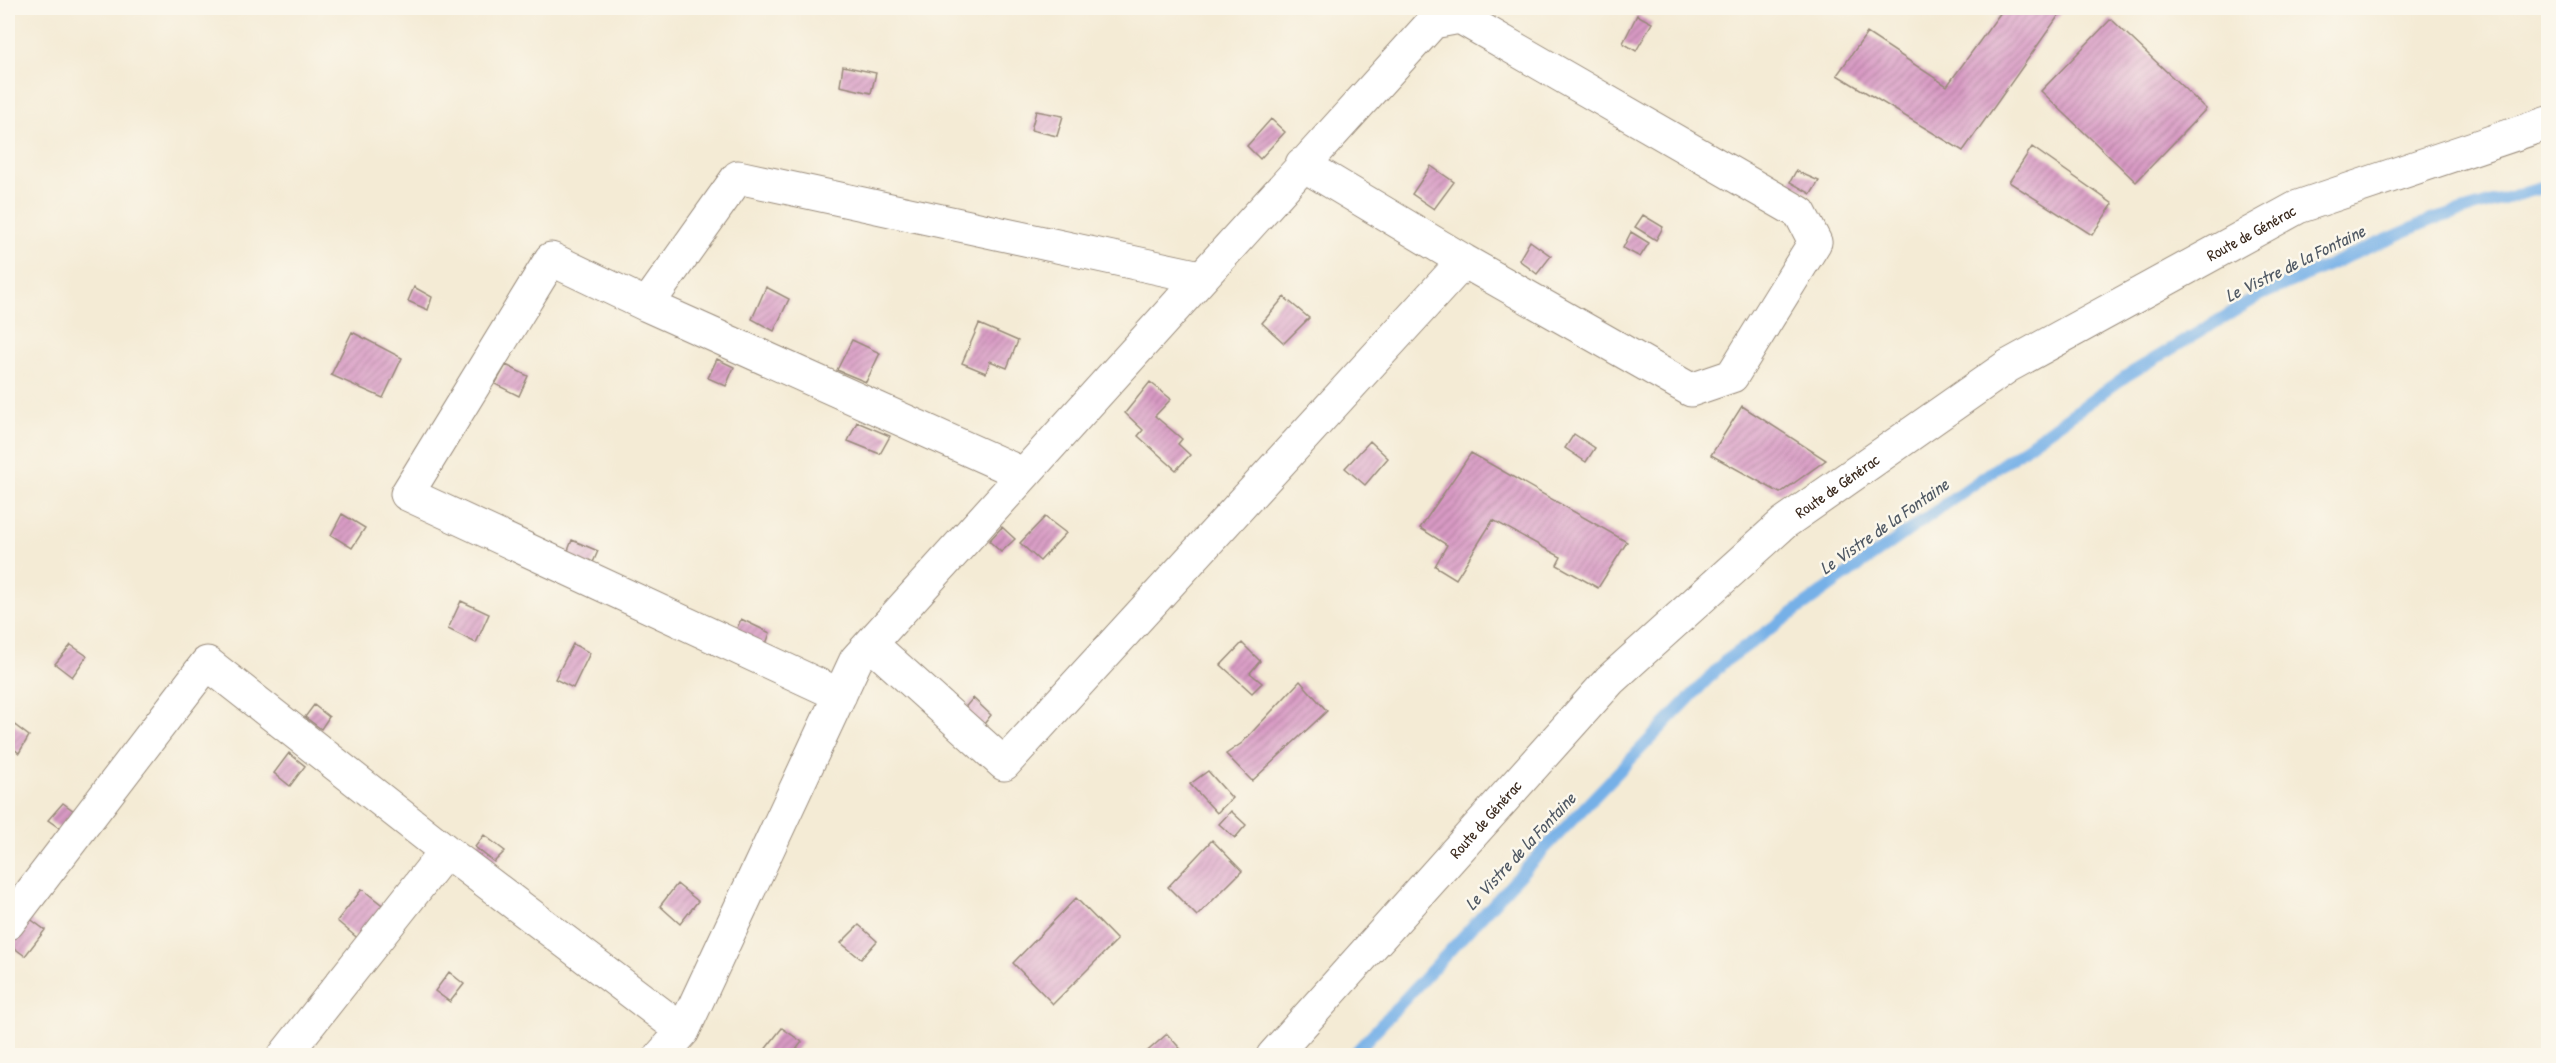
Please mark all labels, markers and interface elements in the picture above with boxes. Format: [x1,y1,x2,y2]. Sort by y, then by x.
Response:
street label: Route de Générac [2203,199,2300,266]
water label: Le Vistre de la Fontaine [2221,218,2370,308]
street label: Route de Générac [1790,448,1884,523]
water label: Le Vistre de la Fontaine [1814,472,1954,580]
street label: Route de Générac [1444,775,1527,863]
water label: Le Vistre de la Fontaine [1459,786,1582,915]

